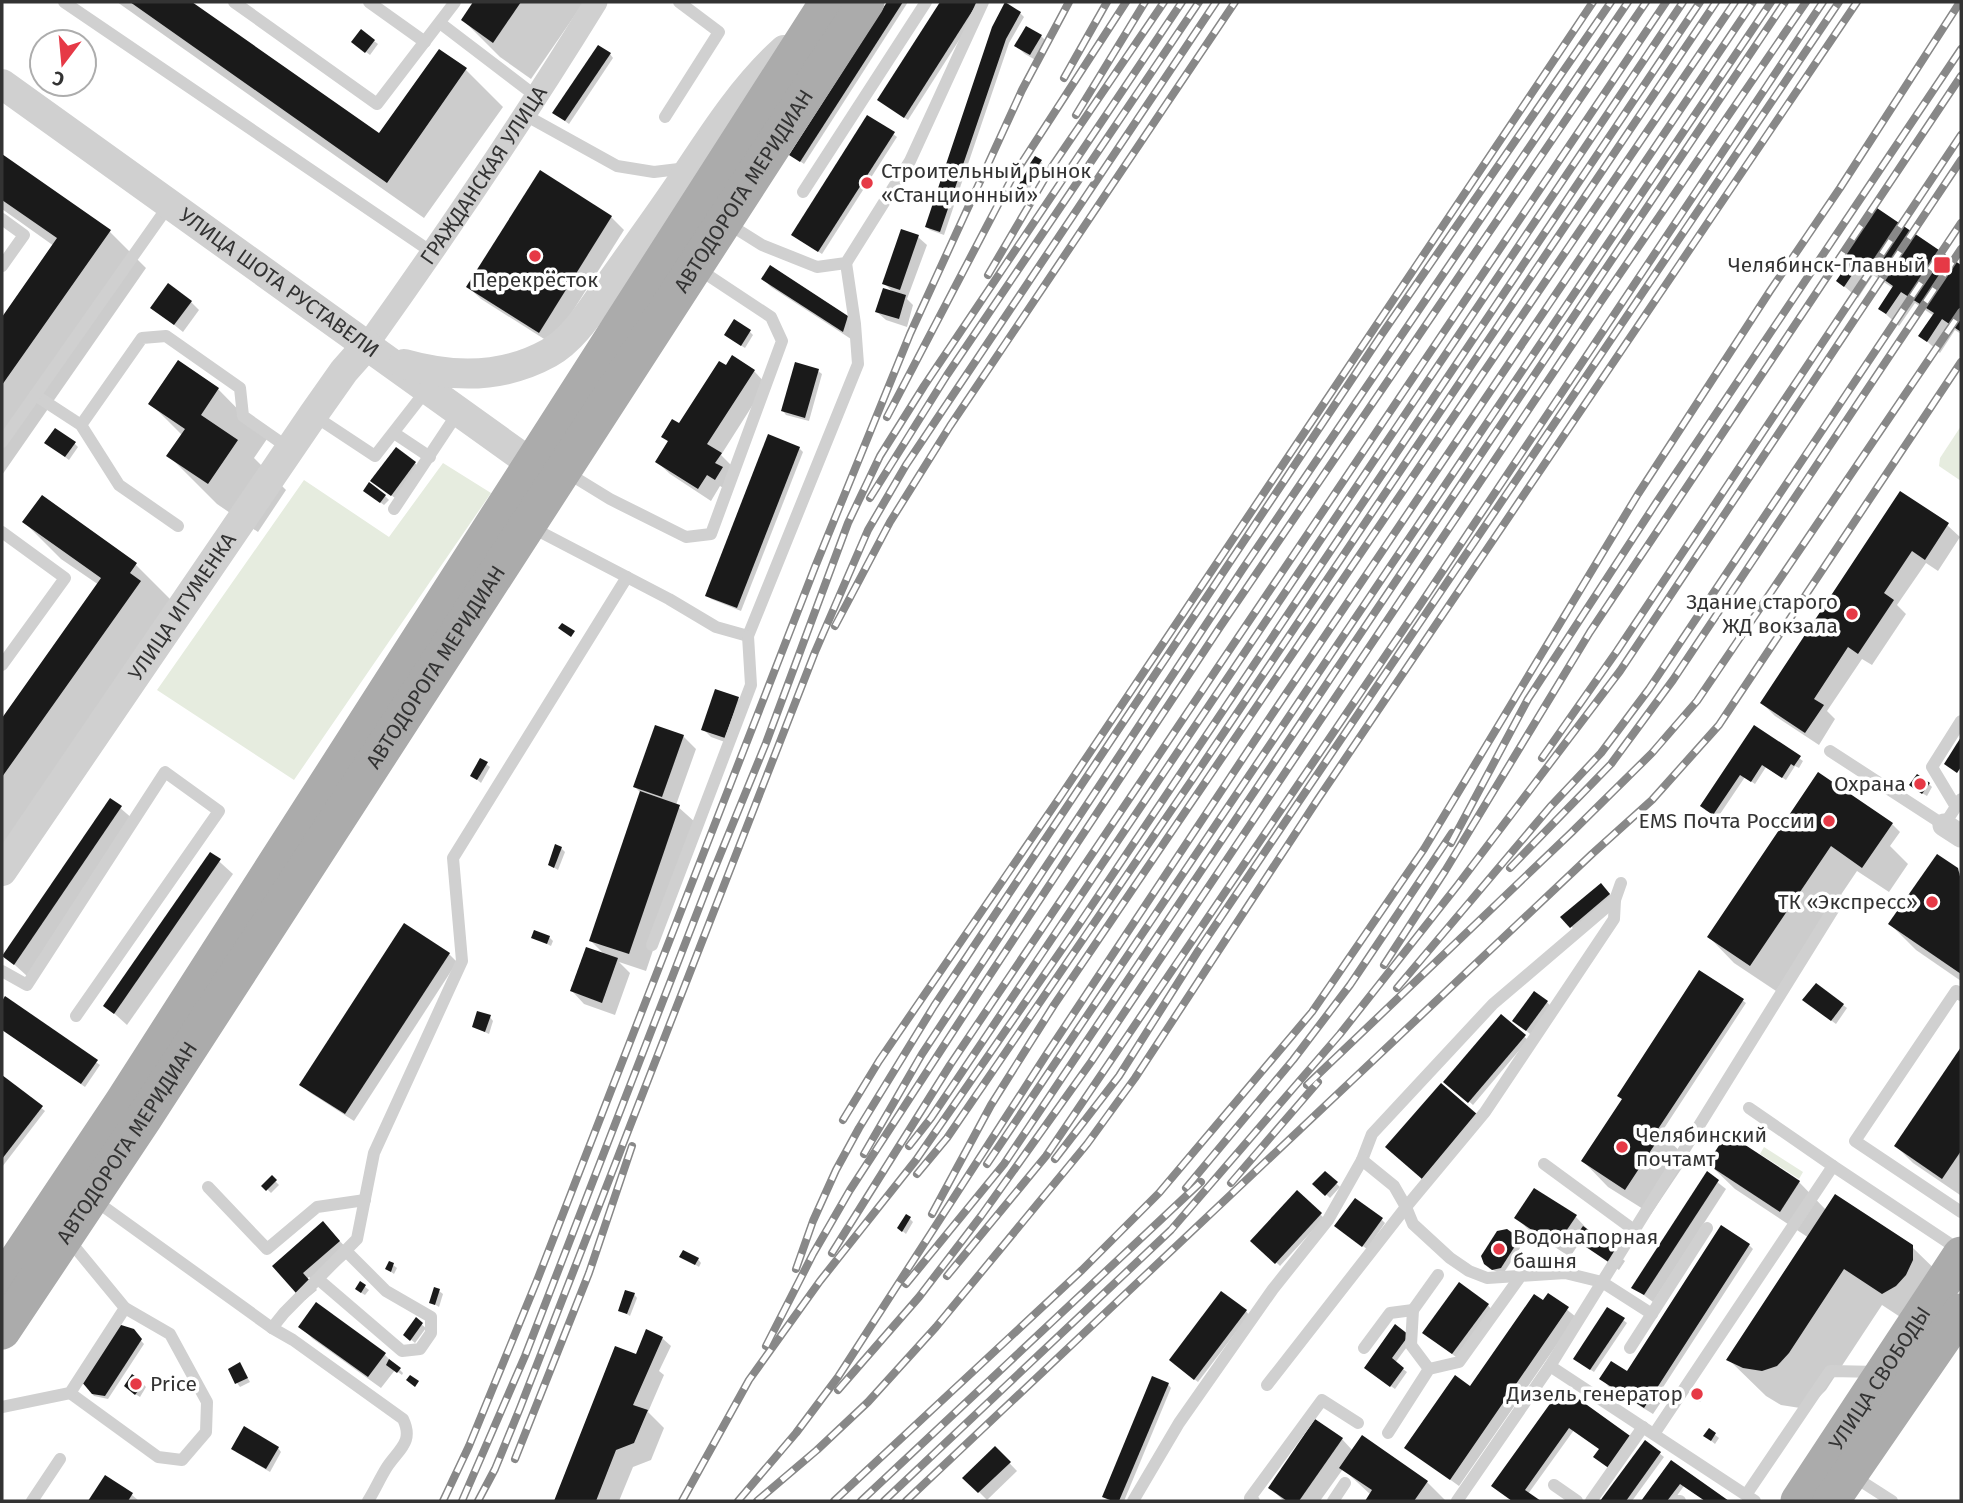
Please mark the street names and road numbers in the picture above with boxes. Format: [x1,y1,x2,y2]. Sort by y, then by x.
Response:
street label: ГРАЖДАНСКАЯ УЛИЦА [415,81,553,270]
street label: АВТОДОРОГА МЕРИДИАН [668,85,819,298]
street label: УЛИЦА ШОТА РУСТАВЕЛИ [174,202,384,363]
street label: УЛИЦА ИГУМЕНКА [123,528,242,685]
street label: АВТОДОРОГА МЕРИДИАН [360,561,511,774]
street label: АВТОДОРОГА МЕРИДИАН [51,1037,203,1249]
street label: УЛИЦА СВОБОДЫ [1823,1302,1936,1455]

